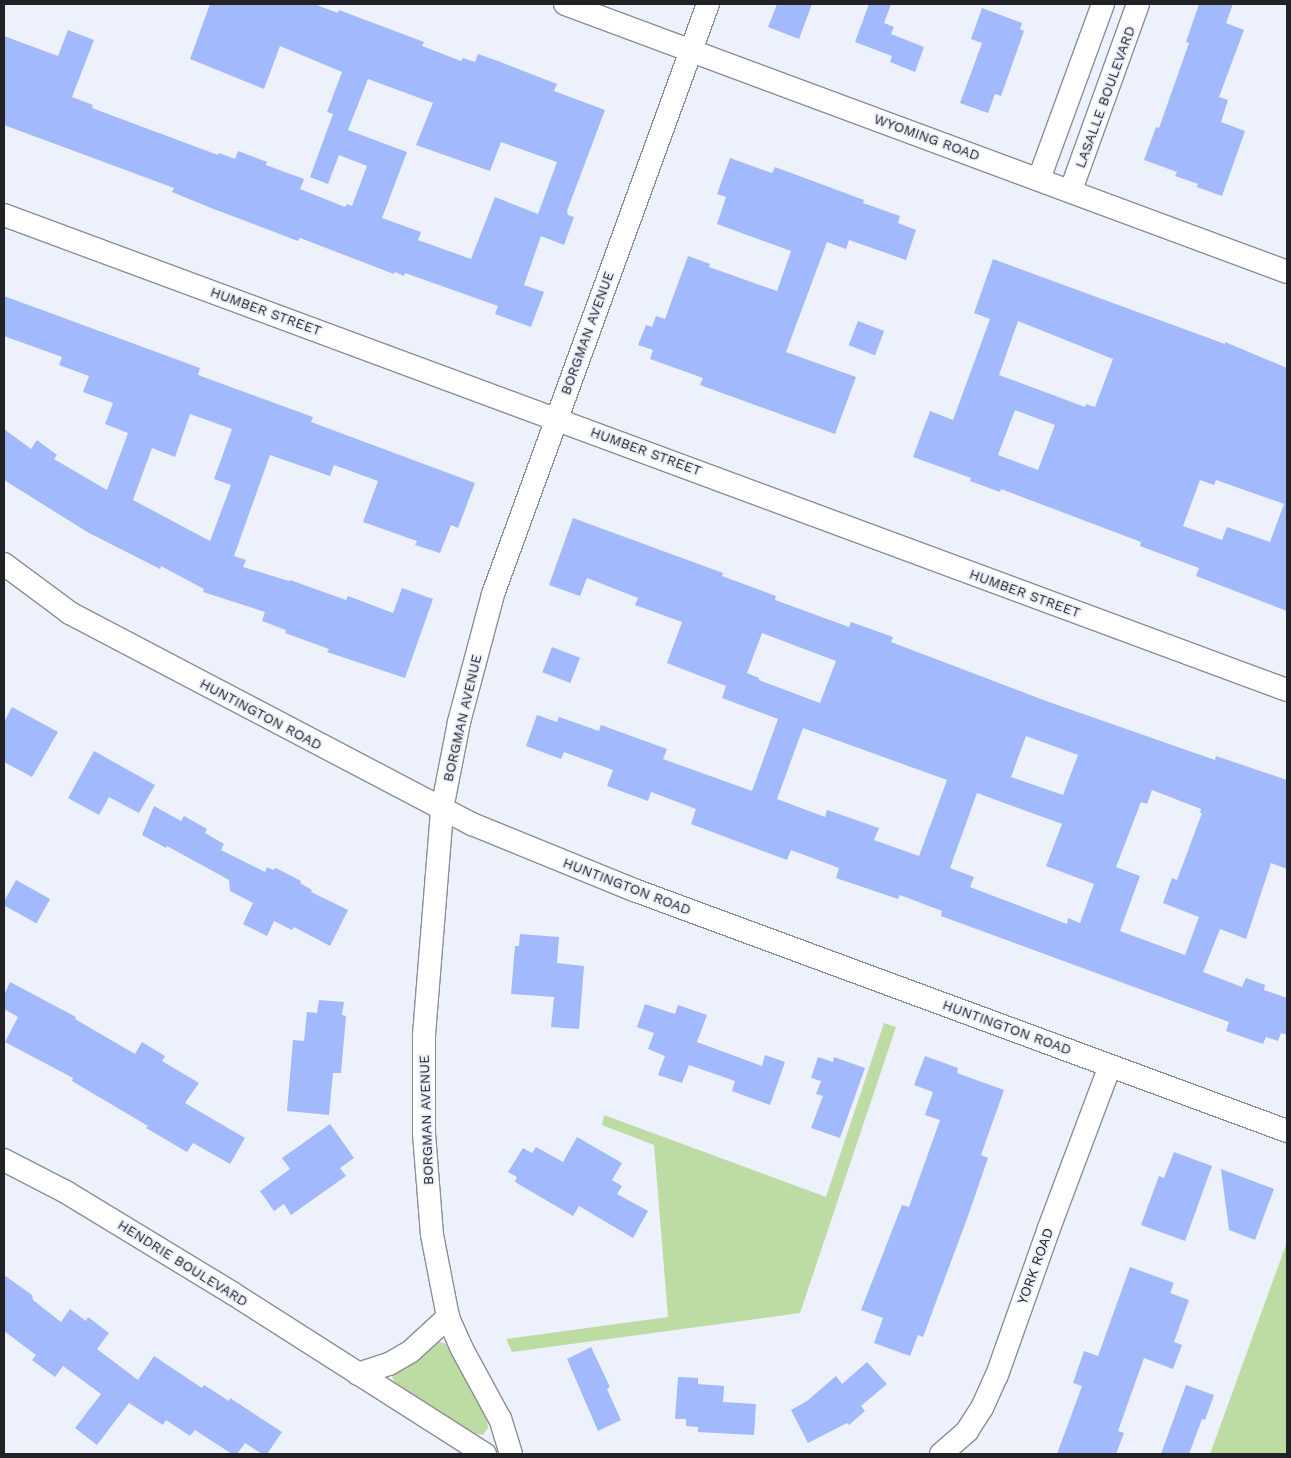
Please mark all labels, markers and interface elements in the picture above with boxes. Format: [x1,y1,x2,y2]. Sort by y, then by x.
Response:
street label: LASALLE BOULEVARD [1071,24,1139,170]
street label: WYOMING ROAD [872,110,982,164]
street label: BORGMAN AVENUE [557,269,617,397]
street label: HUMBER STREET [208,283,324,339]
street label: HUMBER STREET [588,423,704,479]
street label: HUMBER STREET [967,565,1083,621]
street label: BORGMAN AVENUE [439,652,485,784]
street label: HUNTINGTON ROAD [197,675,325,753]
street label: HUNTINGTON ROAD [561,854,693,918]
street label: HUNTINGTON ROAD [940,996,1074,1058]
street label: BORGMAN AVENUE [415,1054,437,1186]
street label: HENDRIE BOULEVARD [115,1216,251,1310]
street label: YORK ROAD [1013,1225,1057,1307]

